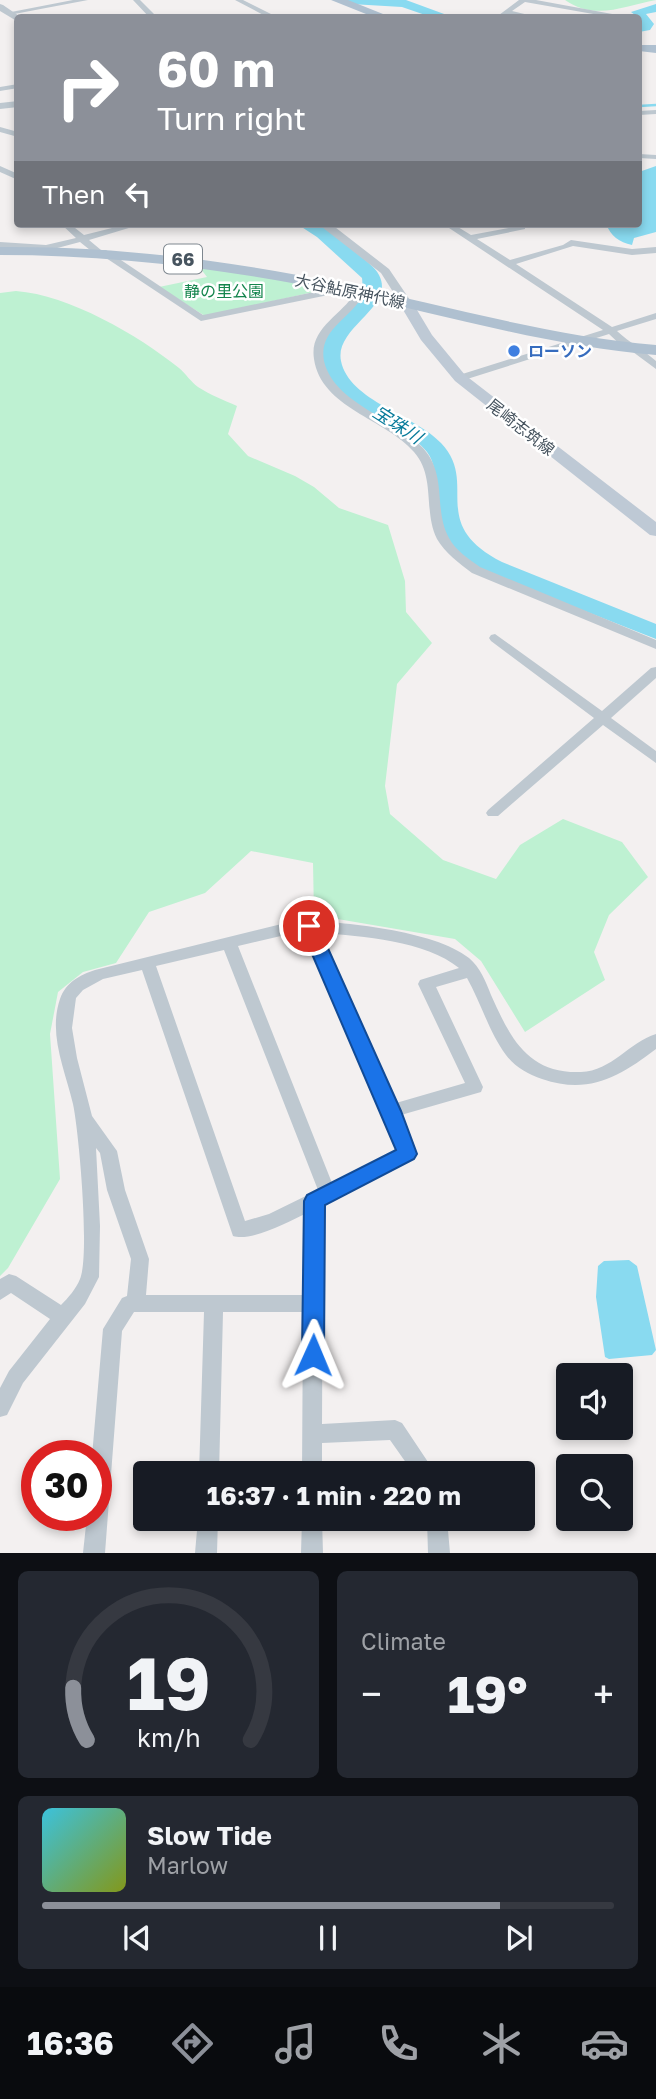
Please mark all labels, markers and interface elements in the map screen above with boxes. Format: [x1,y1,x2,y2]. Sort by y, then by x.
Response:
text: 60 m [157,39,275,98]
icon: right [42,42,133,133]
text: Turn right [157,99,306,137]
icon: left [119,175,157,213]
text: Then [42,179,105,210]
road number: 66 [164,244,202,274]
street label: 大谷鮎原神代線 [293,270,407,312]
park label: 静の里公園 [184,281,264,301]
place label: ローソン [528,341,592,361]
marker: ローソン [506,343,522,359]
street label: 尾崎志筑線 [483,394,559,460]
water label: 宝珠川 [369,400,428,449]
pin [279,896,339,956]
icon: arrive [290,907,328,945]
position arrow [276,1318,350,1392]
map controls [556,1363,633,1531]
button: sound [556,1363,633,1440]
speed limit sign: 30 [21,1440,112,1531]
button: search [556,1454,633,1531]
text: 16:37 · 1 min · 220 m [207,1480,461,1511]
text: Climate [361,1627,446,1655]
text: 19 [127,1640,210,1727]
text: 19° [447,1662,528,1724]
text: − [361,1671,382,1716]
text: + [593,1671,614,1716]
text: km/h [137,1722,200,1753]
text: Slow Tide [147,1820,272,1851]
text: Marlow [147,1851,228,1879]
icon: previous [118,1919,156,1957]
icon: pause [309,1919,347,1957]
icon: next [500,1919,538,1957]
icon: directions [168,2019,217,2068]
icon: music [271,2019,320,2068]
icon: phone [374,2019,423,2068]
icon: climate [477,2019,526,2068]
icon: car [580,2019,629,2068]
text: 16:36 [27,2024,114,2062]

